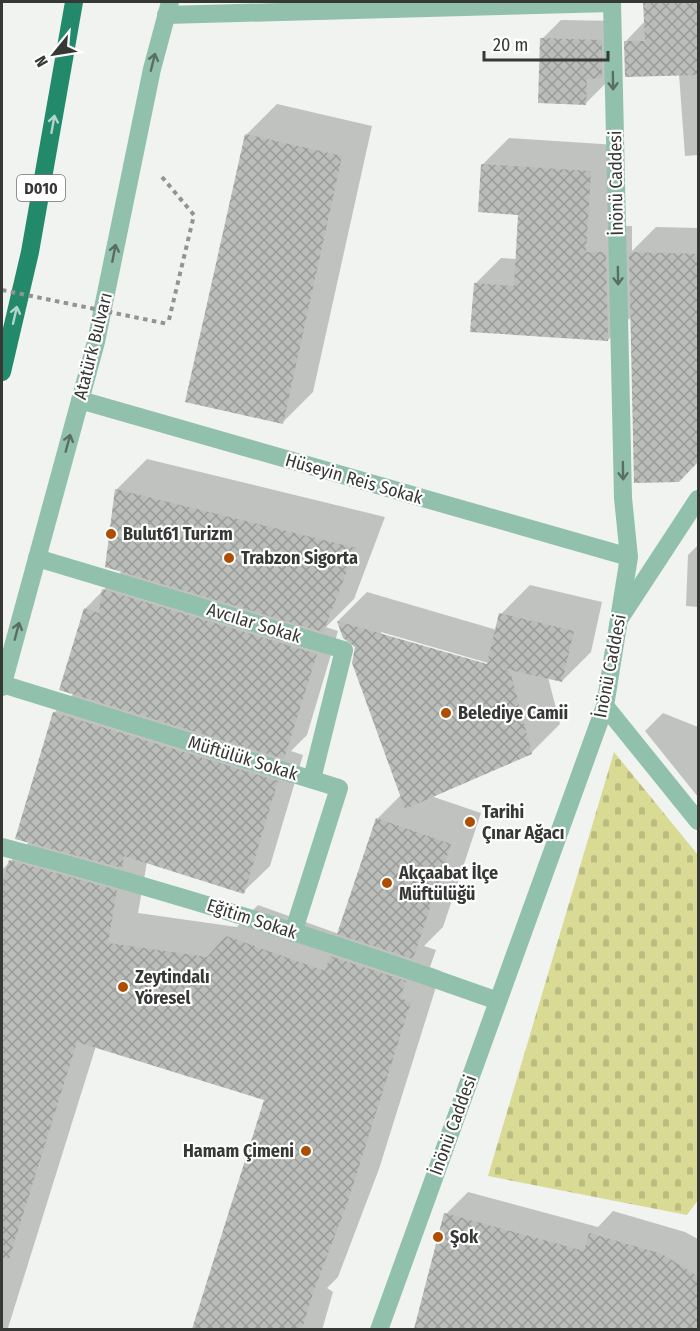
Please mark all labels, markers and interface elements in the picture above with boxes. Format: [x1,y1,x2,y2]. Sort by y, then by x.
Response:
north arrow [24,24,84,84]
scale bar [484,24,608,62]
text: 20 m [493,34,528,56]
text: N [31,52,52,70]
one-way arrow [148,53,160,72]
one-way arrow [608,70,619,90]
one-way arrow [47,115,58,135]
street label: İnönü Caddesi [604,130,628,236]
road number: D010 [17,175,65,201]
one-way arrow [109,244,120,264]
one-way arrow [612,265,623,285]
street label: Atatürk Bulvarı [69,290,117,402]
one-way arrow [10,306,21,326]
one-way arrow [63,434,74,453]
street label: Hüseyin Reis Sokak [283,449,426,509]
one-way arrow [617,460,628,480]
place label: Bulut61 Turizm [123,523,233,545]
marker: Bulut61 Turizm [104,527,118,541]
place label: Trabzon Sigorta [241,547,358,569]
marker: Trabzon Sigorta [222,551,236,565]
street label: Avcılar Sokak [204,598,304,648]
street label: İnönü Caddesi [589,612,631,720]
one-way arrow [12,622,23,641]
place label: Belediye Camii [458,702,568,724]
marker: Belediye Camii [439,706,453,720]
street label: Müftülük Sokak [185,731,301,785]
place label: Tarihi Çınar Ağacı [482,801,564,844]
marker: Tarihi Çınar Ağacı [463,815,477,829]
place label: Akçaabat İlçe Müftülüğü [398,862,498,905]
marker: Akçaabat İlçe Müftülüğü [380,876,394,890]
street label: Eğitim Sokak [204,894,300,944]
place label: Zeytindalı Yöresel [134,966,210,1009]
marker: Zeytindalı Yöresel [116,980,130,994]
street label: İnönü Caddesi [425,1072,481,1178]
place label: Hamam Çimeni [183,1140,294,1162]
marker: Hamam Çimeni [299,1144,313,1158]
place label: Şok [450,1226,479,1248]
marker: Şok [431,1230,445,1244]

